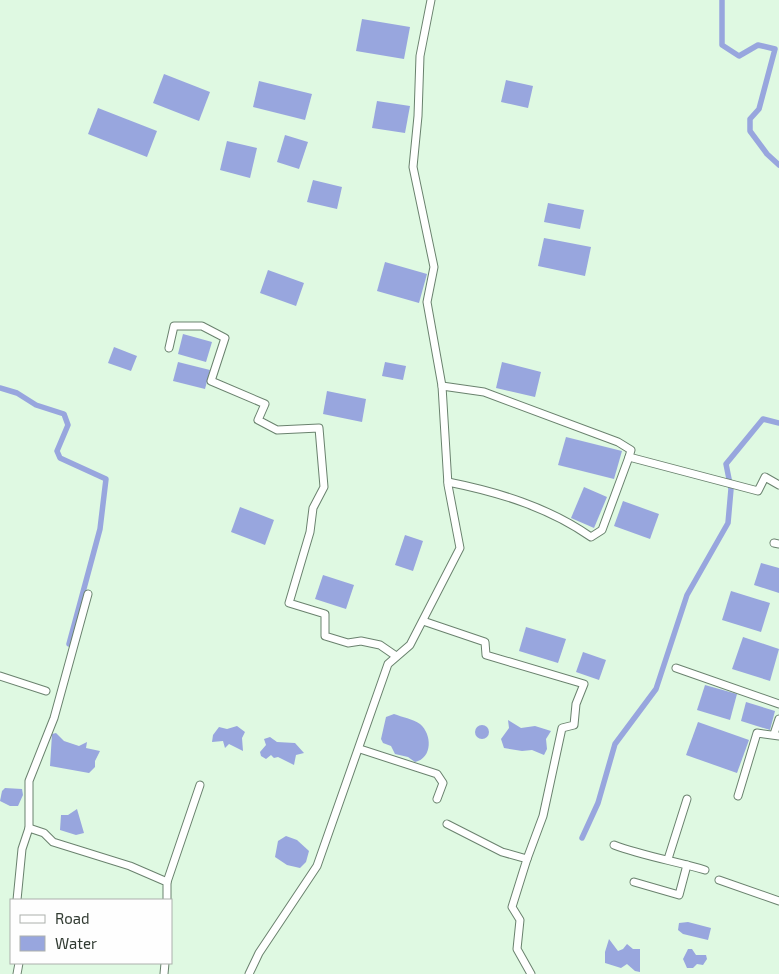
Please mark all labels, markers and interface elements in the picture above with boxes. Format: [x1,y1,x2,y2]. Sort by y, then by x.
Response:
legend [10,899,172,964]
text: Road [55,909,90,927]
text: Water [55,934,97,952]

